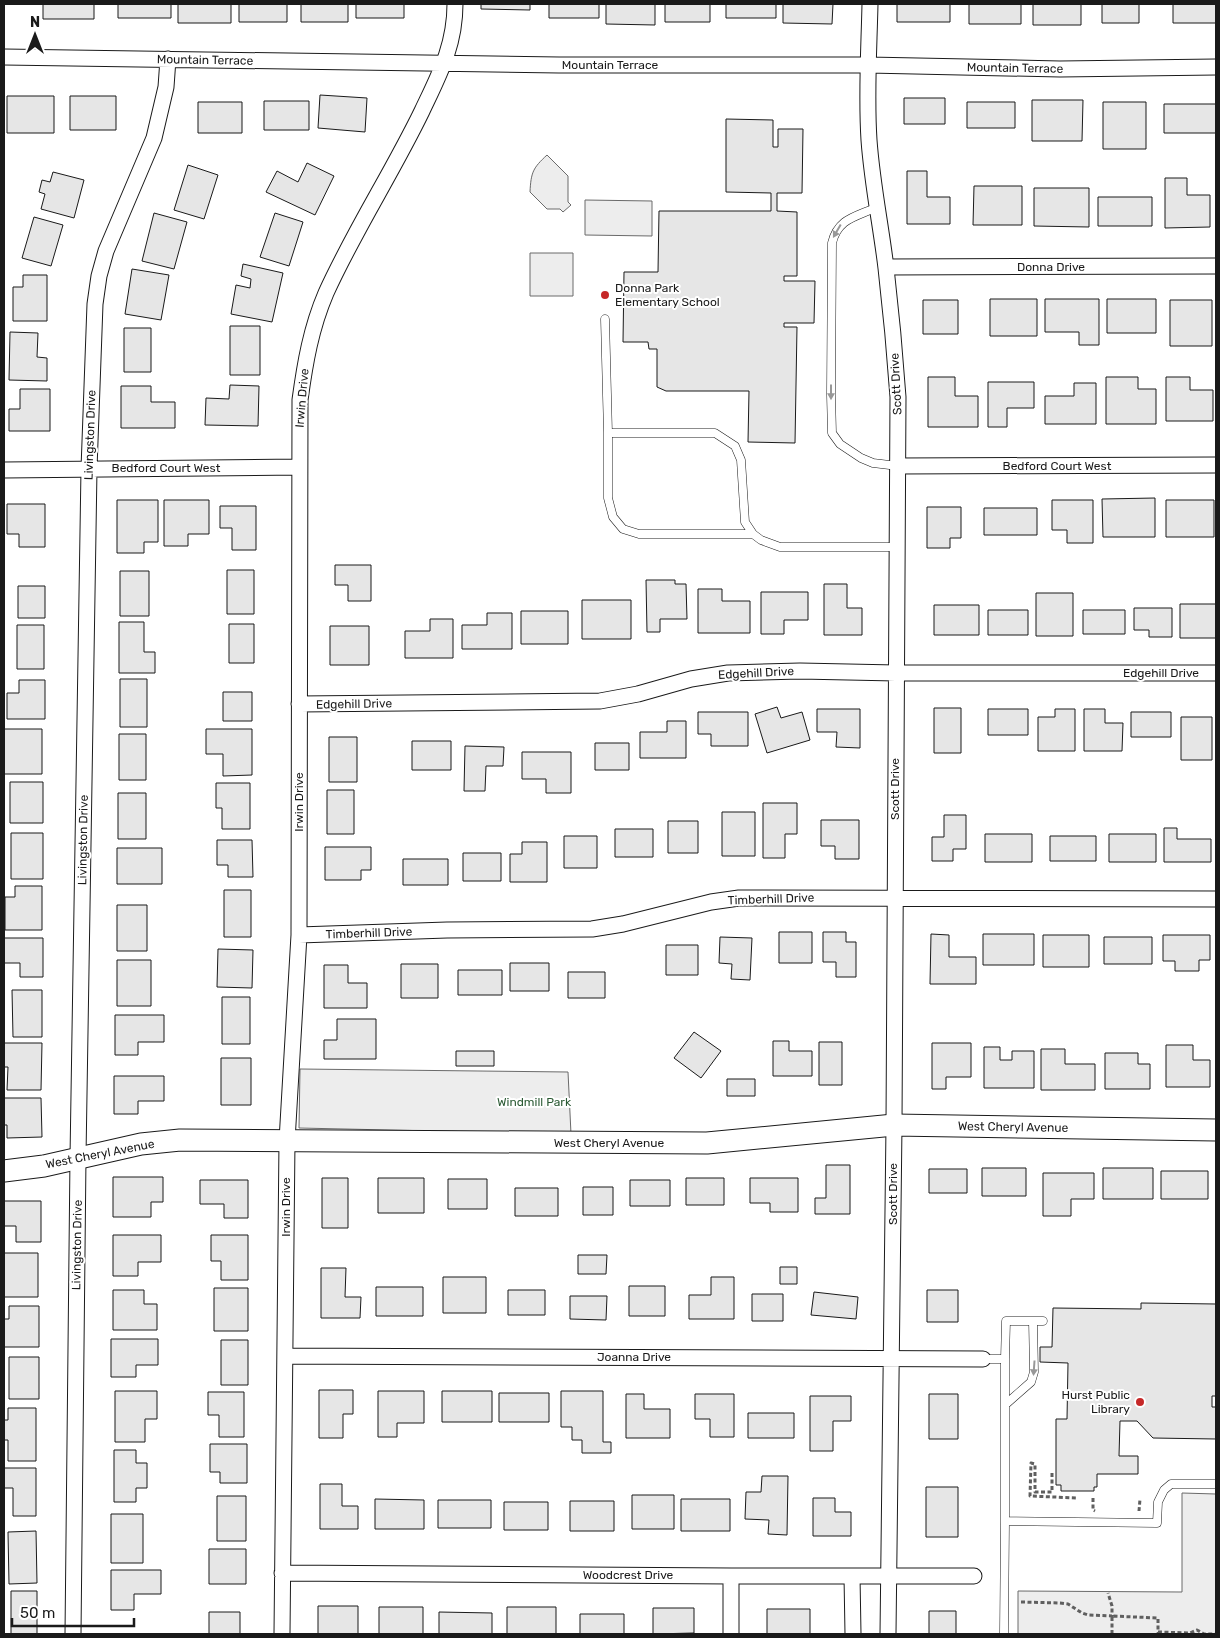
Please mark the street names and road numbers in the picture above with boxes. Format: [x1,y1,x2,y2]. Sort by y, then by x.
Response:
street label: Mountain Terrace [157,52,254,68]
street label: Mountain Terrace [562,58,659,72]
street label: Mountain Terrace [967,60,1064,76]
street label: Donna Drive [1017,260,1085,274]
street label: Scott Drive [887,352,905,415]
street label: Irwin Drive [292,368,312,428]
street label: Livingston Drive [81,389,99,480]
street label: Bedford Court West [1003,459,1112,473]
street label: Bedford Court West [112,461,221,475]
street label: Edgehill Drive [718,664,795,682]
street label: Edgehill Drive [1123,666,1199,680]
street label: Edgehill Drive [316,696,392,712]
street label: Scott Drive [888,758,902,820]
street label: Irwin Drive [292,772,306,832]
street label: Livingston Drive [75,794,91,885]
street label: Timberhill Drive [727,890,815,908]
street label: Timberhill Drive [325,924,413,942]
street label: West Cheryl Avenue [958,1119,1069,1135]
street label: West Cheryl Avenue [554,1136,665,1150]
street label: West Cheryl Avenue [44,1137,156,1171]
street label: Scott Drive [886,1163,900,1225]
street label: Irwin Drive [279,1177,293,1237]
street label: Livingston Drive [69,1199,85,1290]
street label: Joanna Drive [597,1350,671,1364]
street label: Woodcrest Drive [583,1568,674,1582]

